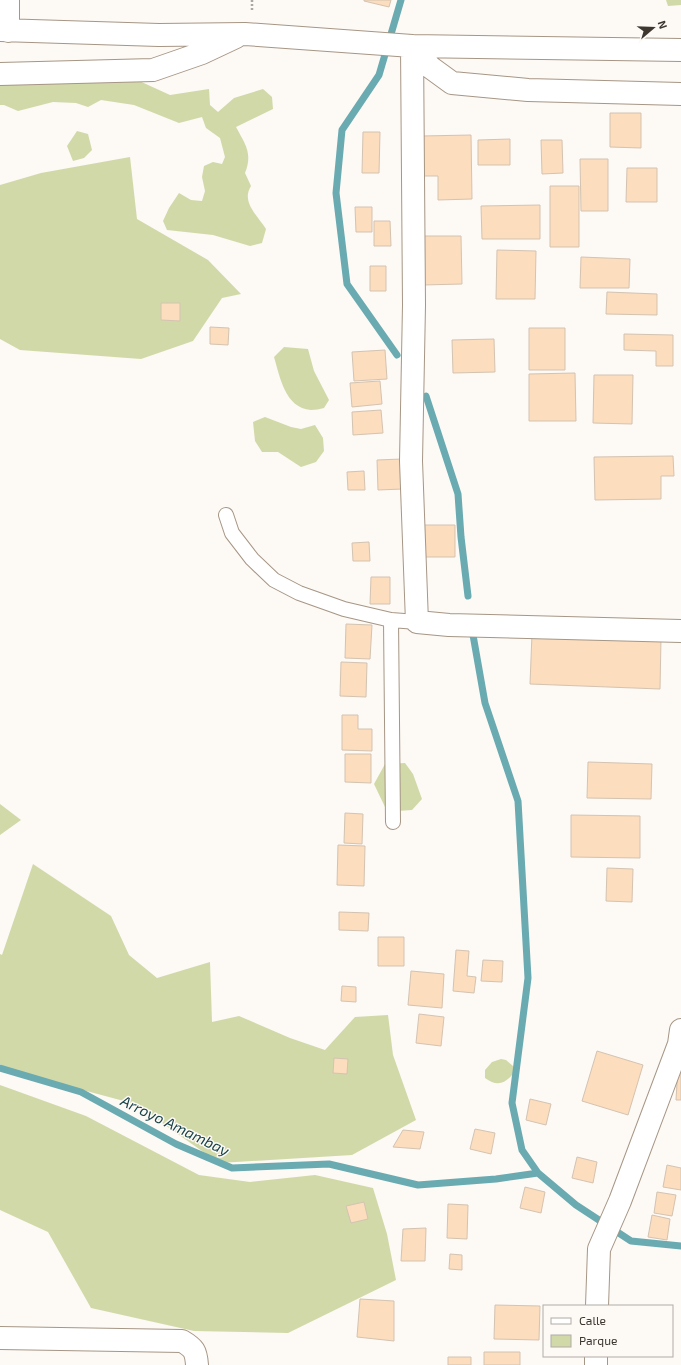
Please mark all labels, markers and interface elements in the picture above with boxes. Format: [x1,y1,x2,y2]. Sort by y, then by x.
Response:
north arrow [633,8,673,48]
text: N [655,19,670,31]
water label: Arroyo Amambay [117,1091,233,1160]
legend [543,1305,673,1357]
text: Calle [579,1313,606,1327]
text: Parque [579,1333,617,1347]

